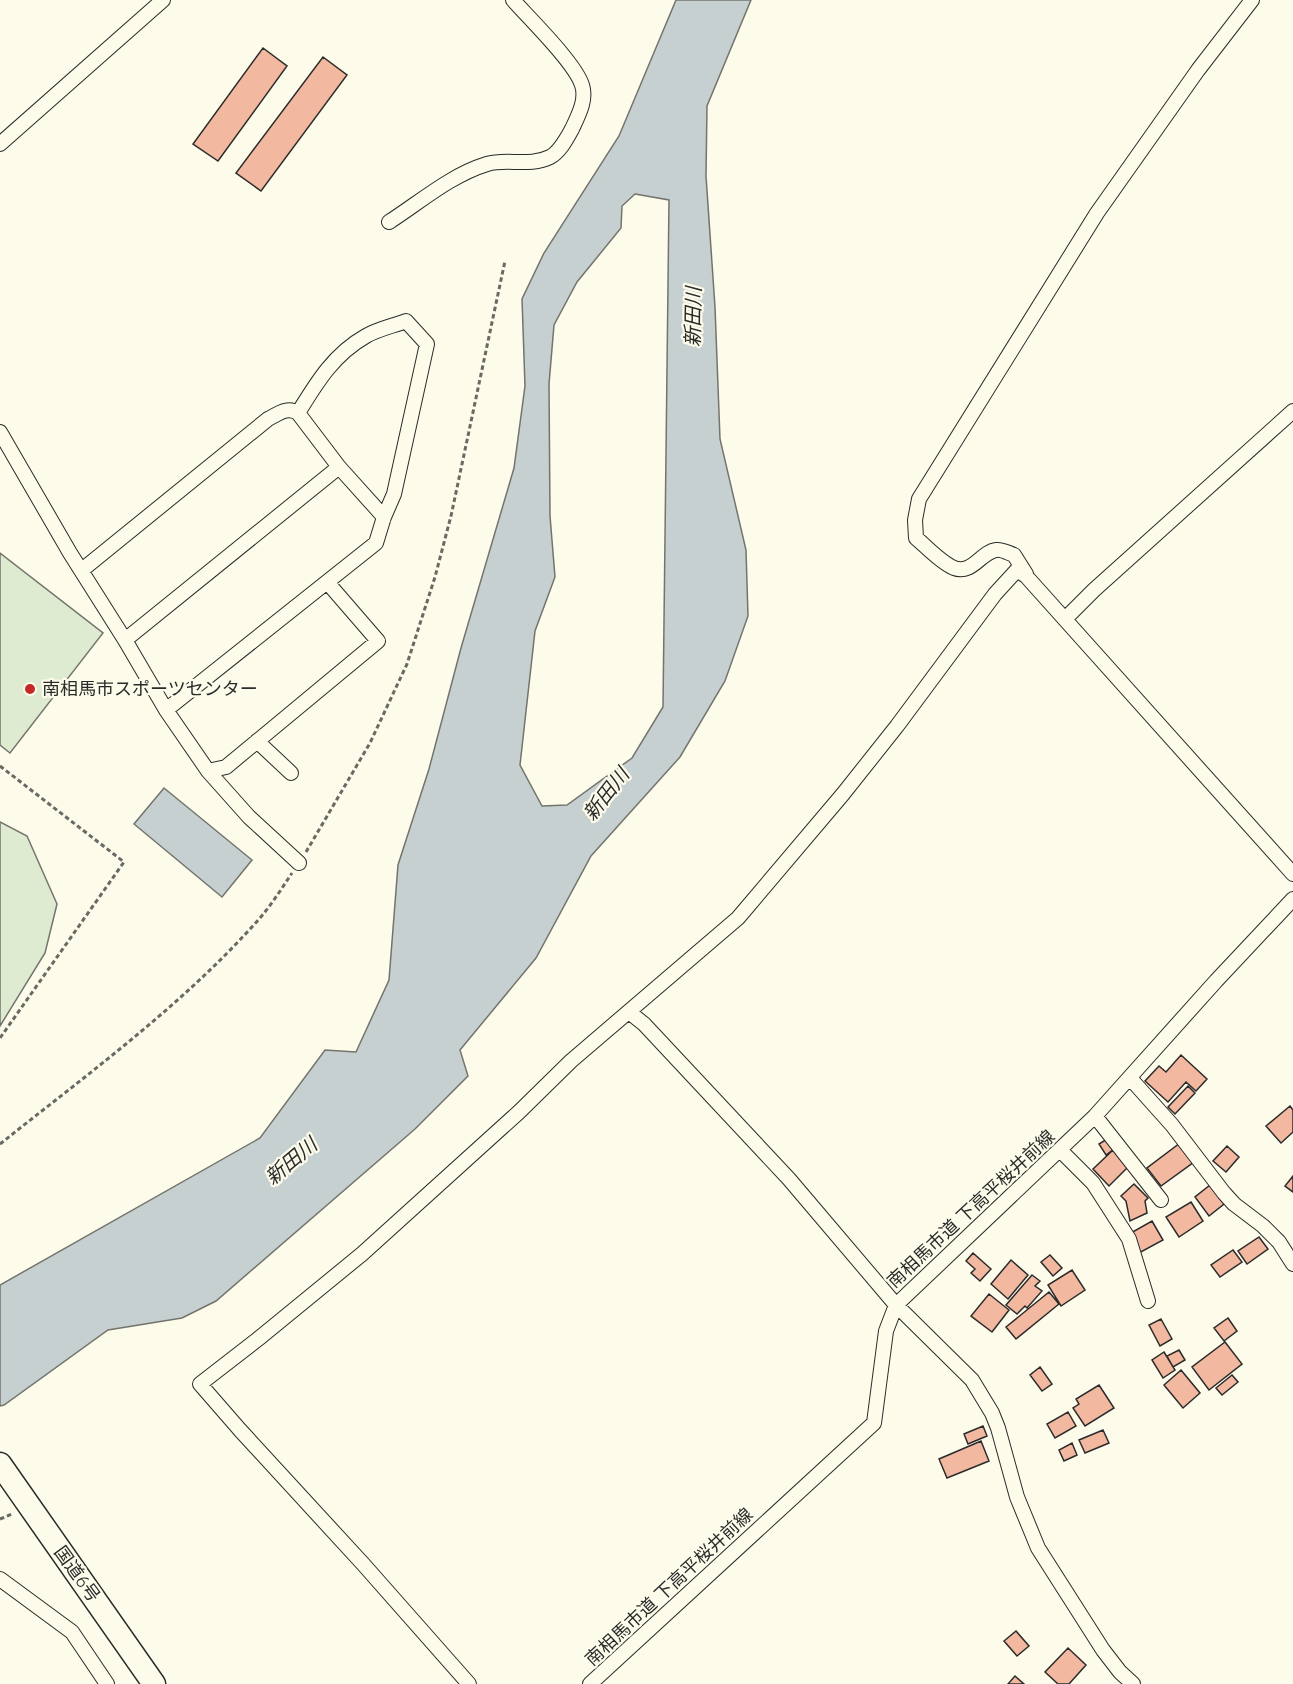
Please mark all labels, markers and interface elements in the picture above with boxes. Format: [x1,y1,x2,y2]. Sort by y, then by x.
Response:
water label: 新田川 [679,285,706,347]
place label: 南相馬市スポーツセンター [42,677,258,700]
marker: 南相馬市スポーツセンター [23,682,37,696]
water label: 新田川 [577,761,635,825]
street label: 南相馬市道 下高平桜井前線 [882,1125,1059,1292]
water label: 新田川 [260,1130,323,1189]
street label: 南相馬市道 下高平桜井前線 [580,1503,757,1670]
street label: 国道6号 [49,1541,105,1606]

